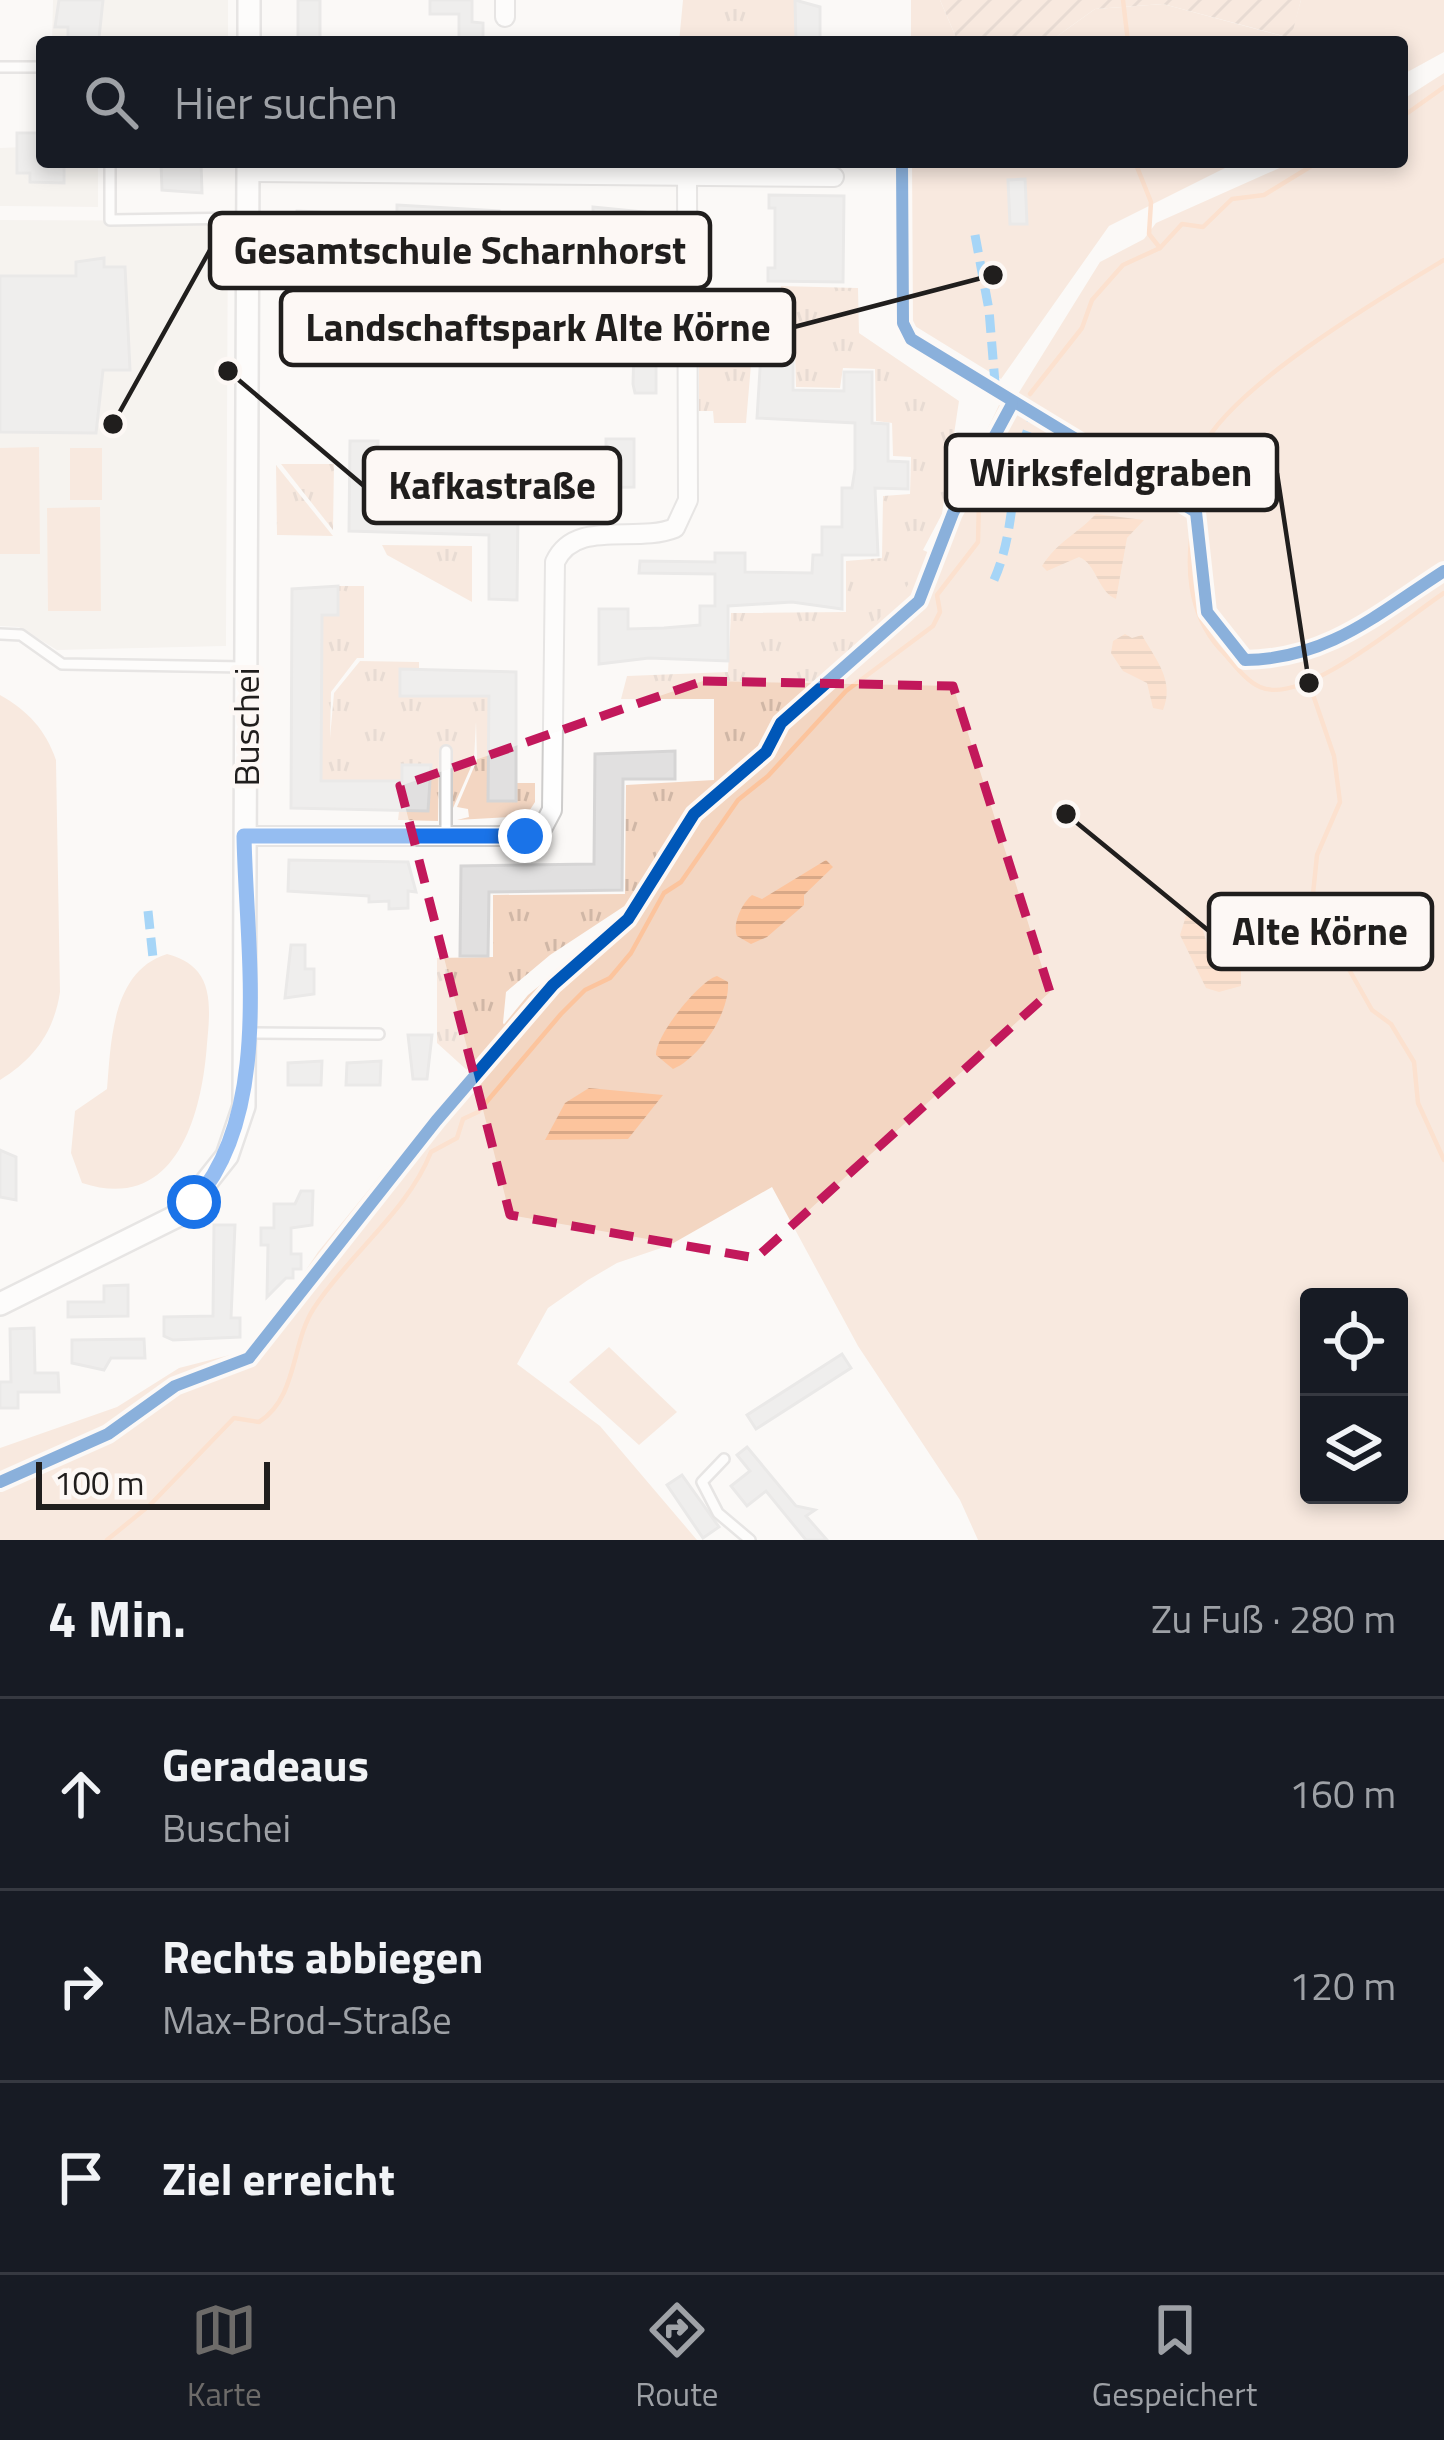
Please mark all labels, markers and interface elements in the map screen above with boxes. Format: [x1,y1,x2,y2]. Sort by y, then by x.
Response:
search box [36,36,1408,168]
text: Hier suchen [174,68,398,136]
icon: search [78,69,144,135]
callout: Gesamtschule Scharnhorst [210,213,710,288]
text: Gesamtschule Scharnhorst [234,220,686,279]
callout: Landschaftspark Alte Körne [281,290,794,365]
text: Landschaftspark Alte Körne [305,297,771,356]
callout: Wirksfeldgraben [946,435,1277,510]
text: Wirksfeldgraben [970,442,1252,501]
callout: Kafkastraße [364,448,620,523]
text: Kafkastraße [388,455,596,514]
street label: Buschei [218,667,273,787]
route end [498,809,552,863]
callout: Alte Körne [1209,894,1432,969]
text: Alte Körne [1232,901,1408,960]
route start [167,1175,221,1229]
map controls [1300,1288,1408,1504]
button: locate [1300,1288,1408,1396]
button: layers [1300,1396,1408,1504]
scale bar [36,1456,270,1509]
text: 100 m [54,1458,144,1508]
text: 4 Min. [48,1579,186,1657]
text: Zu Fuß · 280 m [1151,1589,1396,1648]
text: Geradeaus [162,1730,369,1798]
icon: ahead [48,1761,114,1827]
text: 160 m [1289,1764,1396,1823]
text: Buschei [162,1798,291,1857]
text: Rechts abbiegen [162,1922,483,1990]
icon: right [48,1953,114,2019]
text: 120 m [1289,1956,1396,2015]
text: Max-Brod-Straße [162,1990,452,2049]
text: Ziel erreicht [162,2144,395,2212]
icon: arrive [48,2145,114,2211]
tab: Karte [187,2297,262,2419]
tab: Route [635,2297,718,2419]
tab: Gespeichert [1092,2297,1257,2419]

